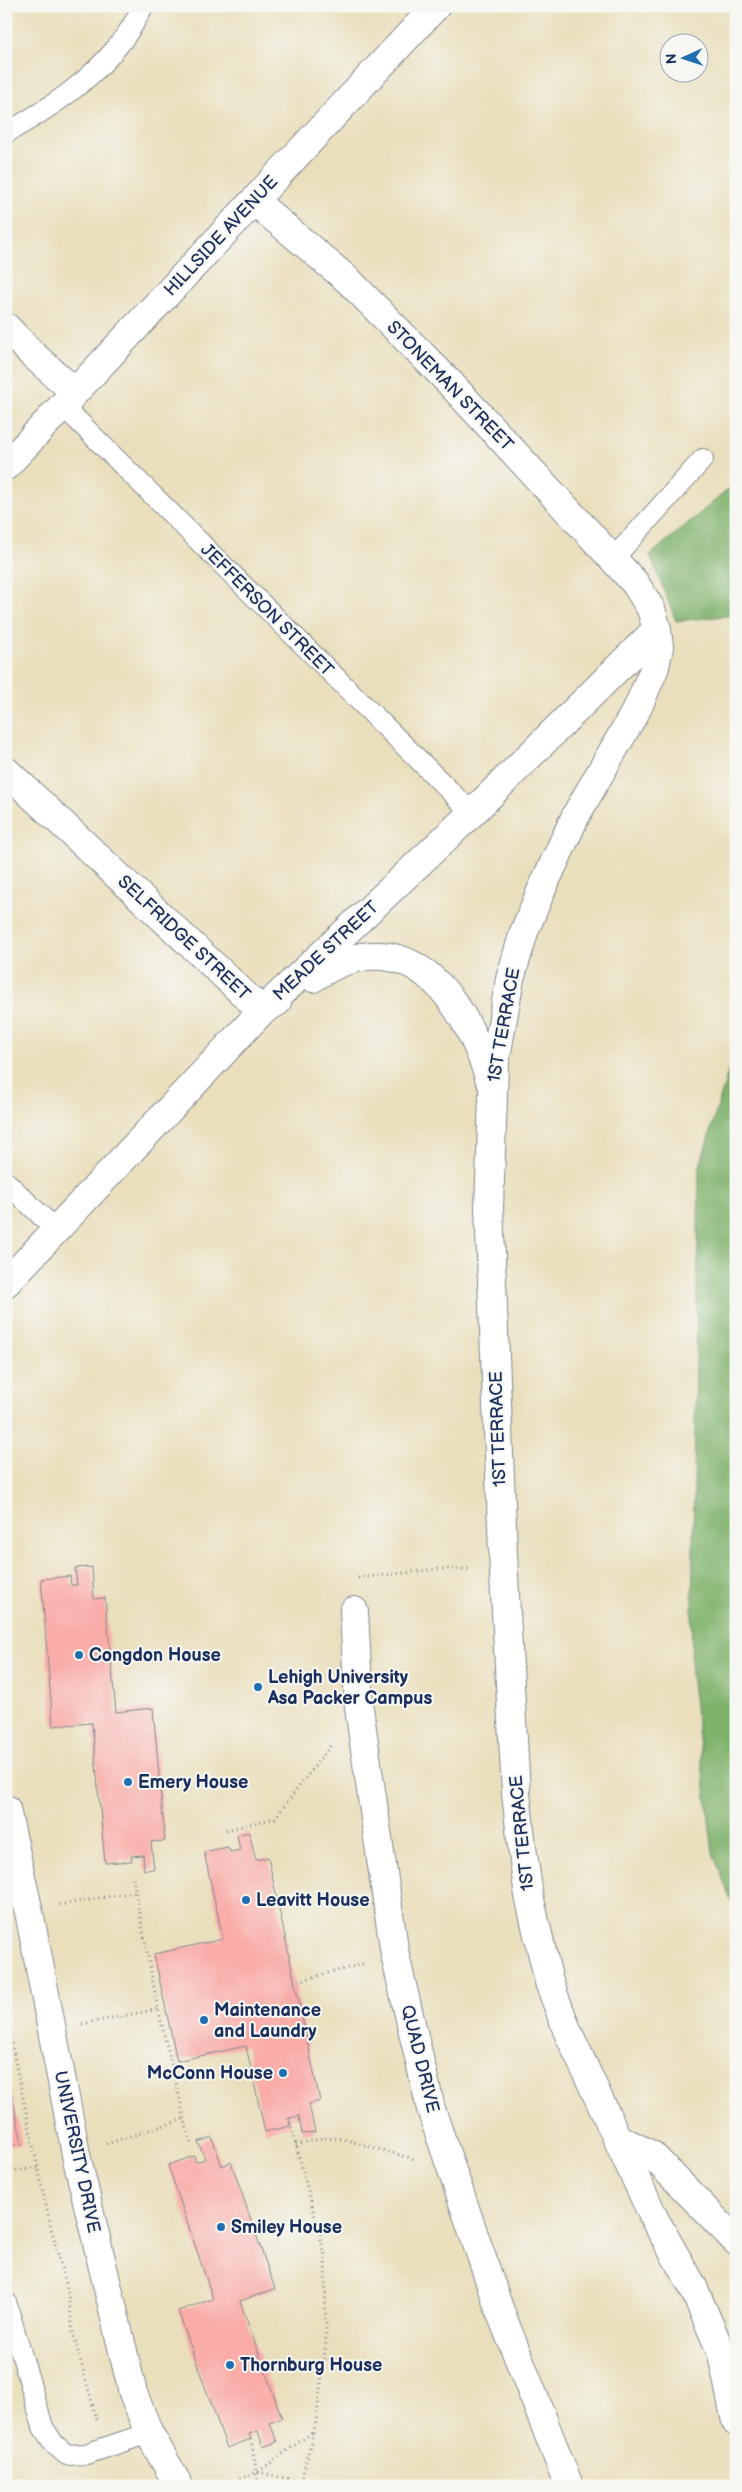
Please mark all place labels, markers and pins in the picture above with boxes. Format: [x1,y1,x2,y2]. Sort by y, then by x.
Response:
place label: Congdon House [89,1645,221,1666]
marker: Congdon House [73,1649,85,1661]
place label: Lehigh University Asa Packer Campus [267,1667,432,1709]
marker: Lehigh University Asa Packer Campus [252,1681,264,1693]
place label: Emery House [138,1772,248,1793]
marker: Emery House [122,1776,134,1788]
place label: Leavitt House [256,1890,370,1911]
marker: Leavitt House [240,1894,252,1906]
place label: Maintenance and Laundry [214,2000,321,2042]
marker: Maintenance and Laundry [198,2014,210,2026]
place label: McConn House [147,2063,273,2084]
marker: McConn House [277,2067,289,2079]
place label: Smiley House [231,2217,342,2238]
marker: Smiley House [215,2221,227,2233]
place label: Thornburg House [240,2355,382,2376]
marker: Thornburg House [224,2359,236,2371]

